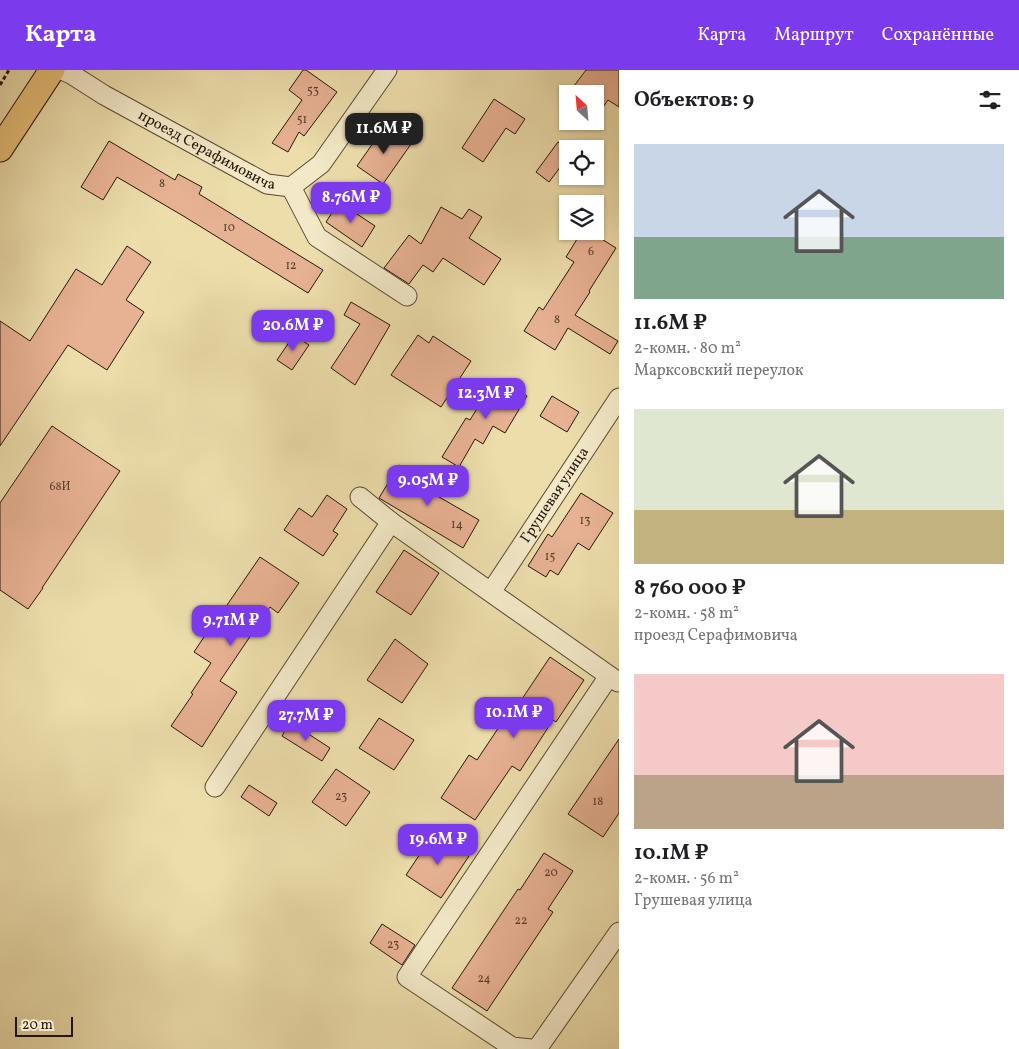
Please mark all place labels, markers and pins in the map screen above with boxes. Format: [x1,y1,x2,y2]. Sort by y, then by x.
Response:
pin: 11.6M ₽ [338,112,430,155]
pin: 8.76M ₽ [305,182,397,224]
pin: 20.6M ₽ [247,310,339,352]
pin: 12.3M ₽ [440,378,532,420]
pin: 9.05M ₽ [382,464,474,507]
pin: 9.71M ₽ [185,604,277,647]
pin: 10.1M ₽ [468,696,560,739]
pin: 27.7M ₽ [260,700,352,742]
pin: 19.6M ₽ [392,824,484,866]

